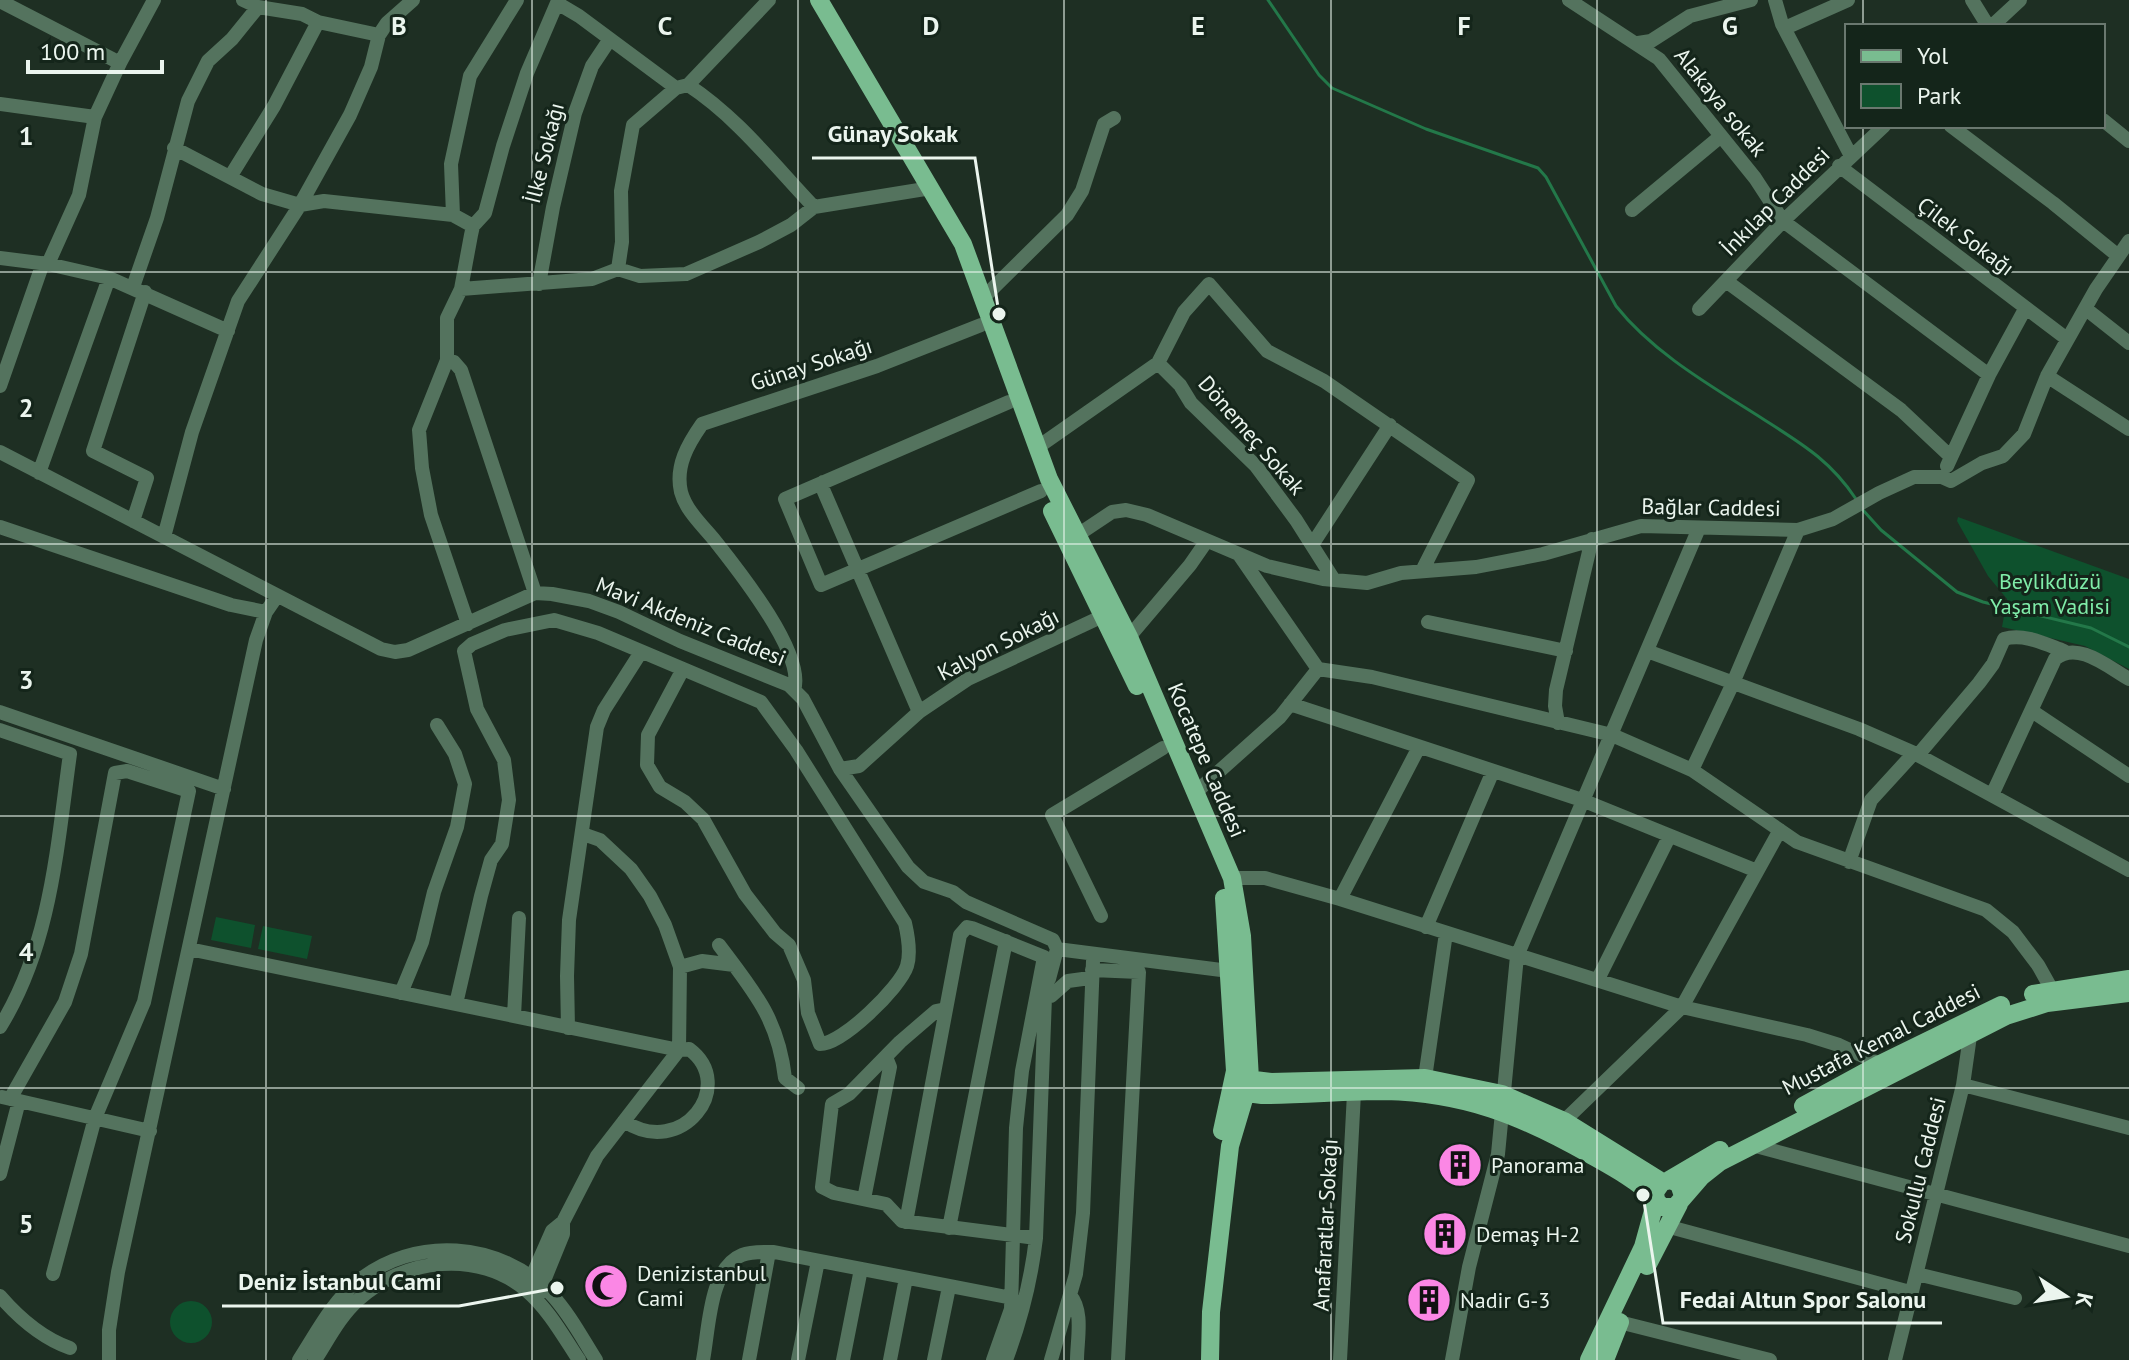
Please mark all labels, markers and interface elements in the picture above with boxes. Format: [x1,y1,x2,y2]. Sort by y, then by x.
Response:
text: B [391,9,407,42]
text: C [658,9,672,42]
text: D [923,9,939,42]
text: E [1191,9,1205,42]
text: F [1457,9,1471,42]
text: G [1722,9,1738,42]
scale bar [28,24,162,74]
legend [1845,24,2105,128]
text: 100 m [40,36,105,67]
text: Yol [1917,40,1948,71]
street label: Alakaya sokak [1669,42,1774,162]
text: Park [1917,80,1962,111]
street label: İlke Sokağı [518,100,570,206]
callout: Günay Sokak [812,110,975,158]
text: Günay Sokak [828,118,958,149]
text: 1 [19,119,33,152]
street label: İnkılap Caddesi [1715,141,1835,261]
street label: Çilek Sokağı [1912,190,2020,282]
street label: Günay Sokağı [747,331,875,397]
street label: Dönemeç Sokak [1193,370,1312,501]
text: 2 [19,391,33,424]
street label: Bağlar Caddesi [1641,492,1781,522]
park label: Beylikdüzü Yaşam Vadisi [1990,567,2110,620]
street label: Mavi Akdeniz Caddesi [592,570,790,672]
street label: Kalyon Sokağı [933,601,1063,687]
text: 3 [19,663,33,696]
street label: Kocatepe Caddesi [1162,678,1252,842]
text: 4 [19,935,34,968]
street label: Mustafa Kemal Caddesi [1777,977,1985,1101]
street label: Sokullu Caddesi [1888,1094,1952,1246]
street label: Anafaratlar Sokağı [1306,1138,1344,1312]
building icon: Panorama [1436,1141,1484,1189]
place label: Panorama [1491,1151,1584,1179]
text: 5 [19,1207,33,1240]
building icon: Demaş H-2 [1421,1210,1469,1258]
place label: Demaş H-2 [1476,1220,1580,1248]
north arrow [2025,1256,2105,1336]
callout: Deniz İstanbul Cami [222,1258,459,1306]
place label: Denizistanbul Cami [637,1259,767,1312]
mosque icon: Denizistanbul Cami [582,1262,630,1310]
text: Deniz İstanbul Cami [238,1266,442,1297]
callout: Fedai Altun Spor Salonu [1663,1275,1942,1323]
building icon: Nadir G-3 [1405,1276,1453,1324]
text: Fedai Altun Spor Salonu [1680,1284,1926,1315]
place label: Nadir G-3 [1460,1286,1550,1314]
text: K [2069,1291,2100,1310]

